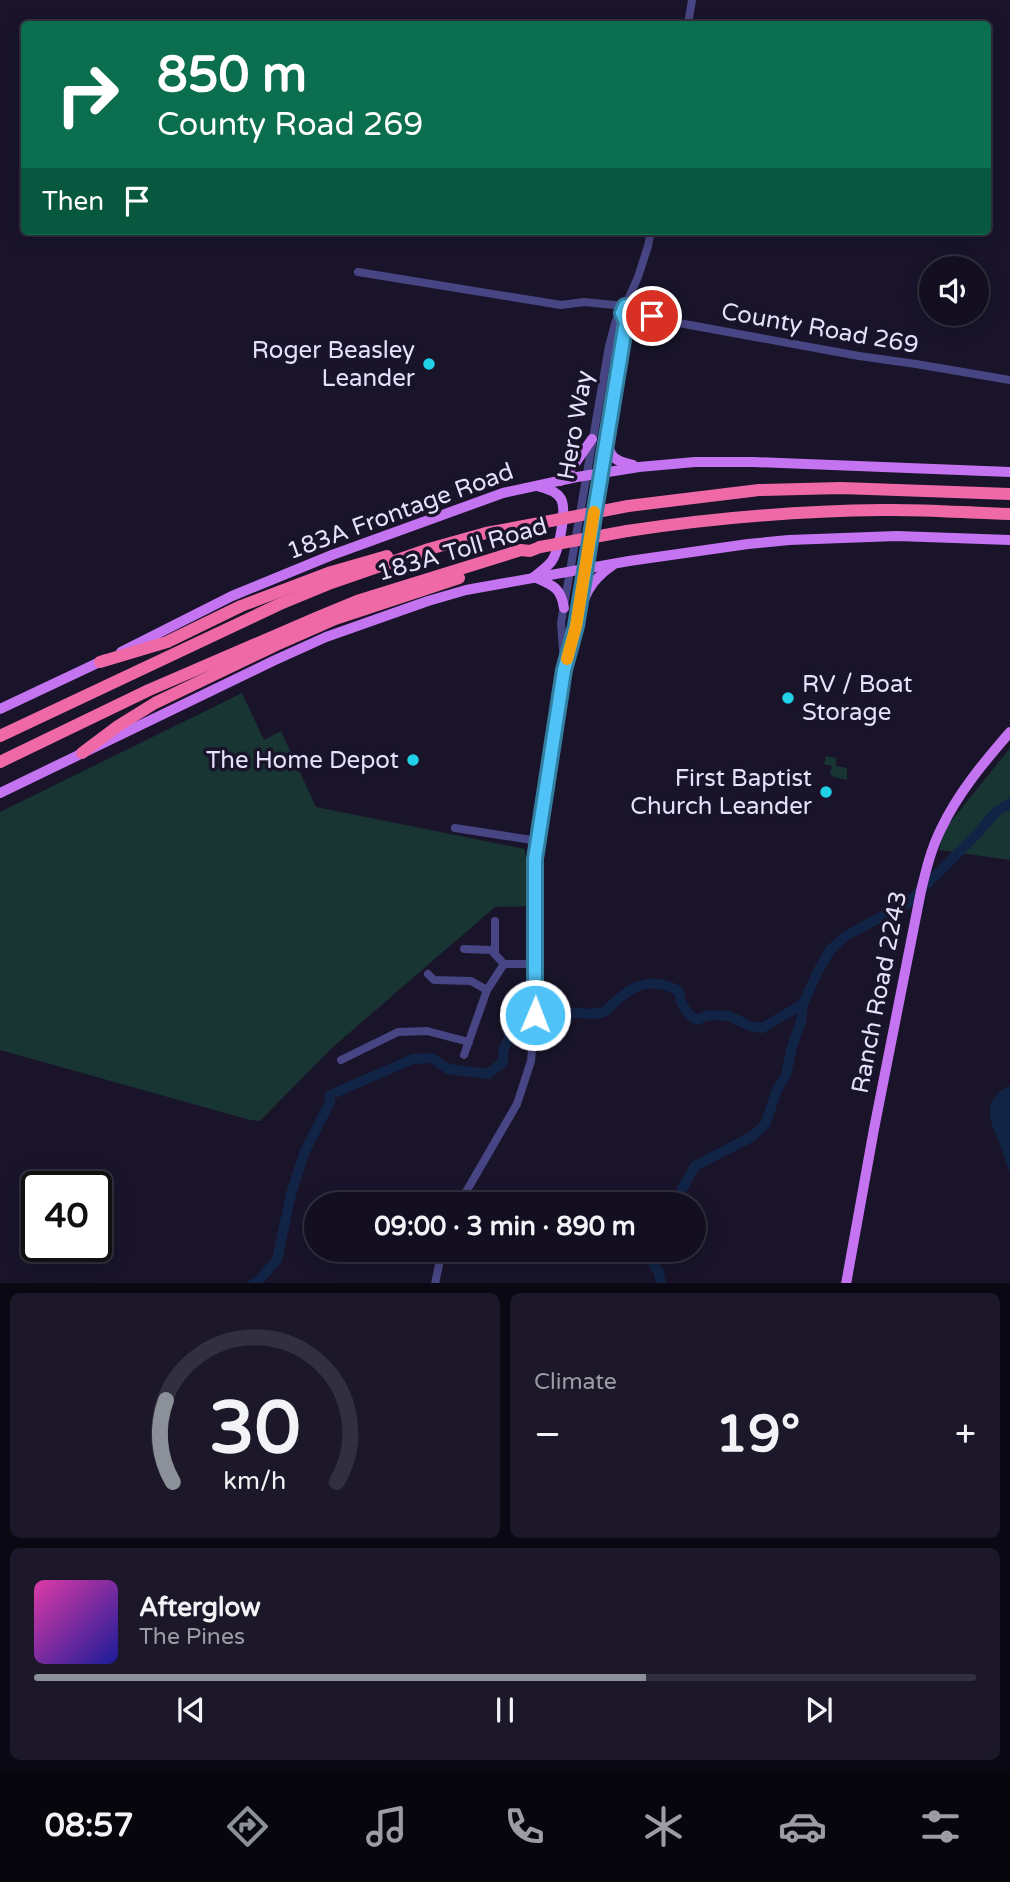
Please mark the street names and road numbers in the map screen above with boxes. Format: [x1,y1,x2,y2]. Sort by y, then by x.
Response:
street label: County Road 269 [719,297,921,360]
street label: Hero Way [552,368,599,482]
street label: 183A Frontage Road [283,457,517,566]
street label: 183A Toll Road [374,511,551,588]
street label: Ranch Road 2243 [846,888,913,1096]

